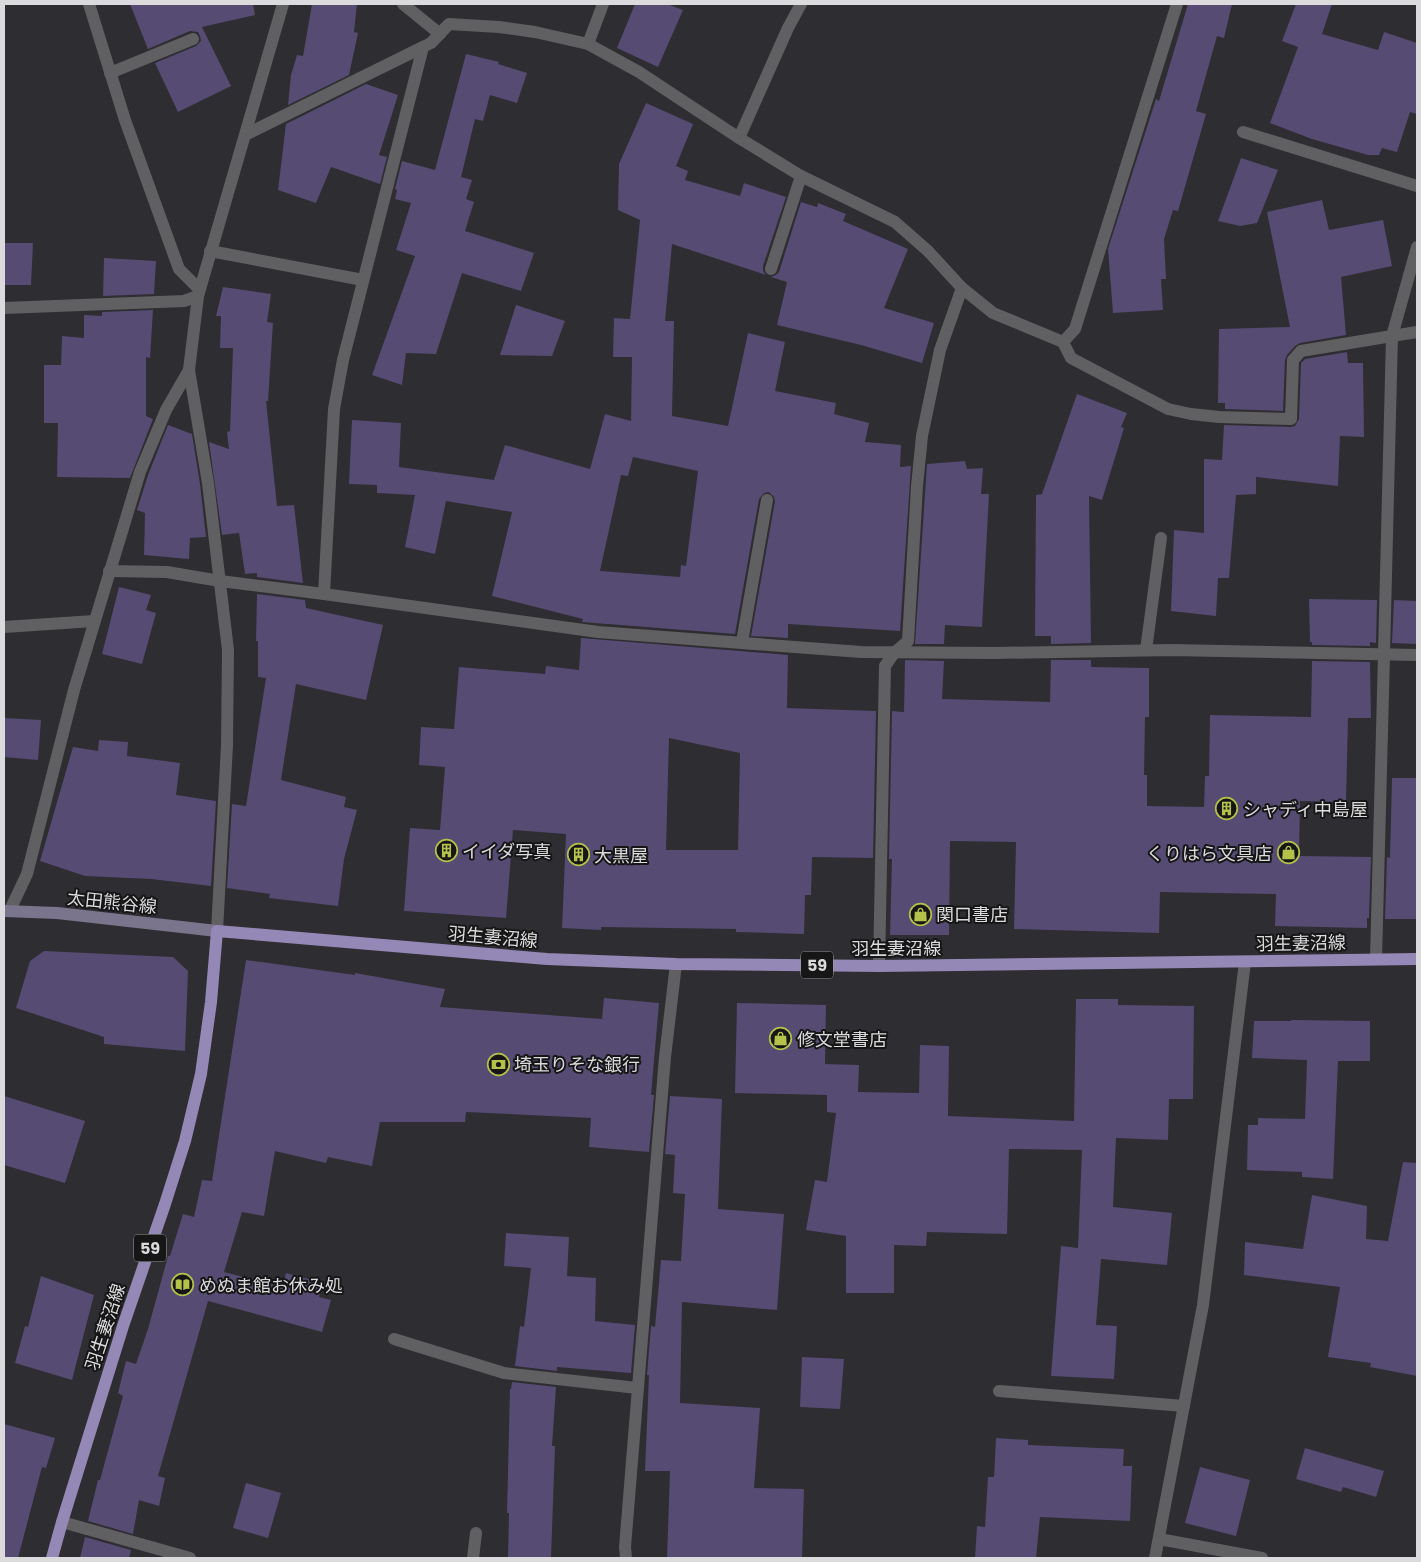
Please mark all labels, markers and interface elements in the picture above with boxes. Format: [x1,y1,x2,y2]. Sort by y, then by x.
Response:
building icon: シャディ中島屋 [1215,797,1239,821]
place label: シャディ中島屋 [1243,797,1368,822]
building icon: イイダ写真 [434,839,458,863]
place label: イイダ写真 [462,839,551,864]
place label: くりはら文具店 [1146,841,1272,866]
shop icon: くりはら文具店 [1276,841,1300,865]
building icon: 大黒屋 [566,843,590,867]
place label: 大黒屋 [594,843,648,868]
street label: 太田熊谷線 [66,885,158,919]
shop icon: 関口書店 [908,902,932,926]
place label: 関口書店 [936,902,1008,927]
street label: 羽生妻沼線 [447,921,539,953]
street label: 羽生妻沼線 [1256,930,1346,956]
street label: 羽生妻沼線 [851,936,941,961]
road number: 59 [801,952,833,978]
shop icon: 修文堂書店 [769,1027,793,1051]
place label: 修文堂書店 [797,1027,887,1052]
bank icon: 埼玉りそな銀行 [486,1052,510,1076]
place label: 埼玉りそな銀行 [514,1052,640,1077]
road number: 59 [134,1234,166,1262]
library icon: めぬま館お休み処 [171,1273,195,1297]
place label: めぬま館お休み処 [199,1273,343,1298]
street label: 羽生妻沼線 [79,1280,131,1374]

